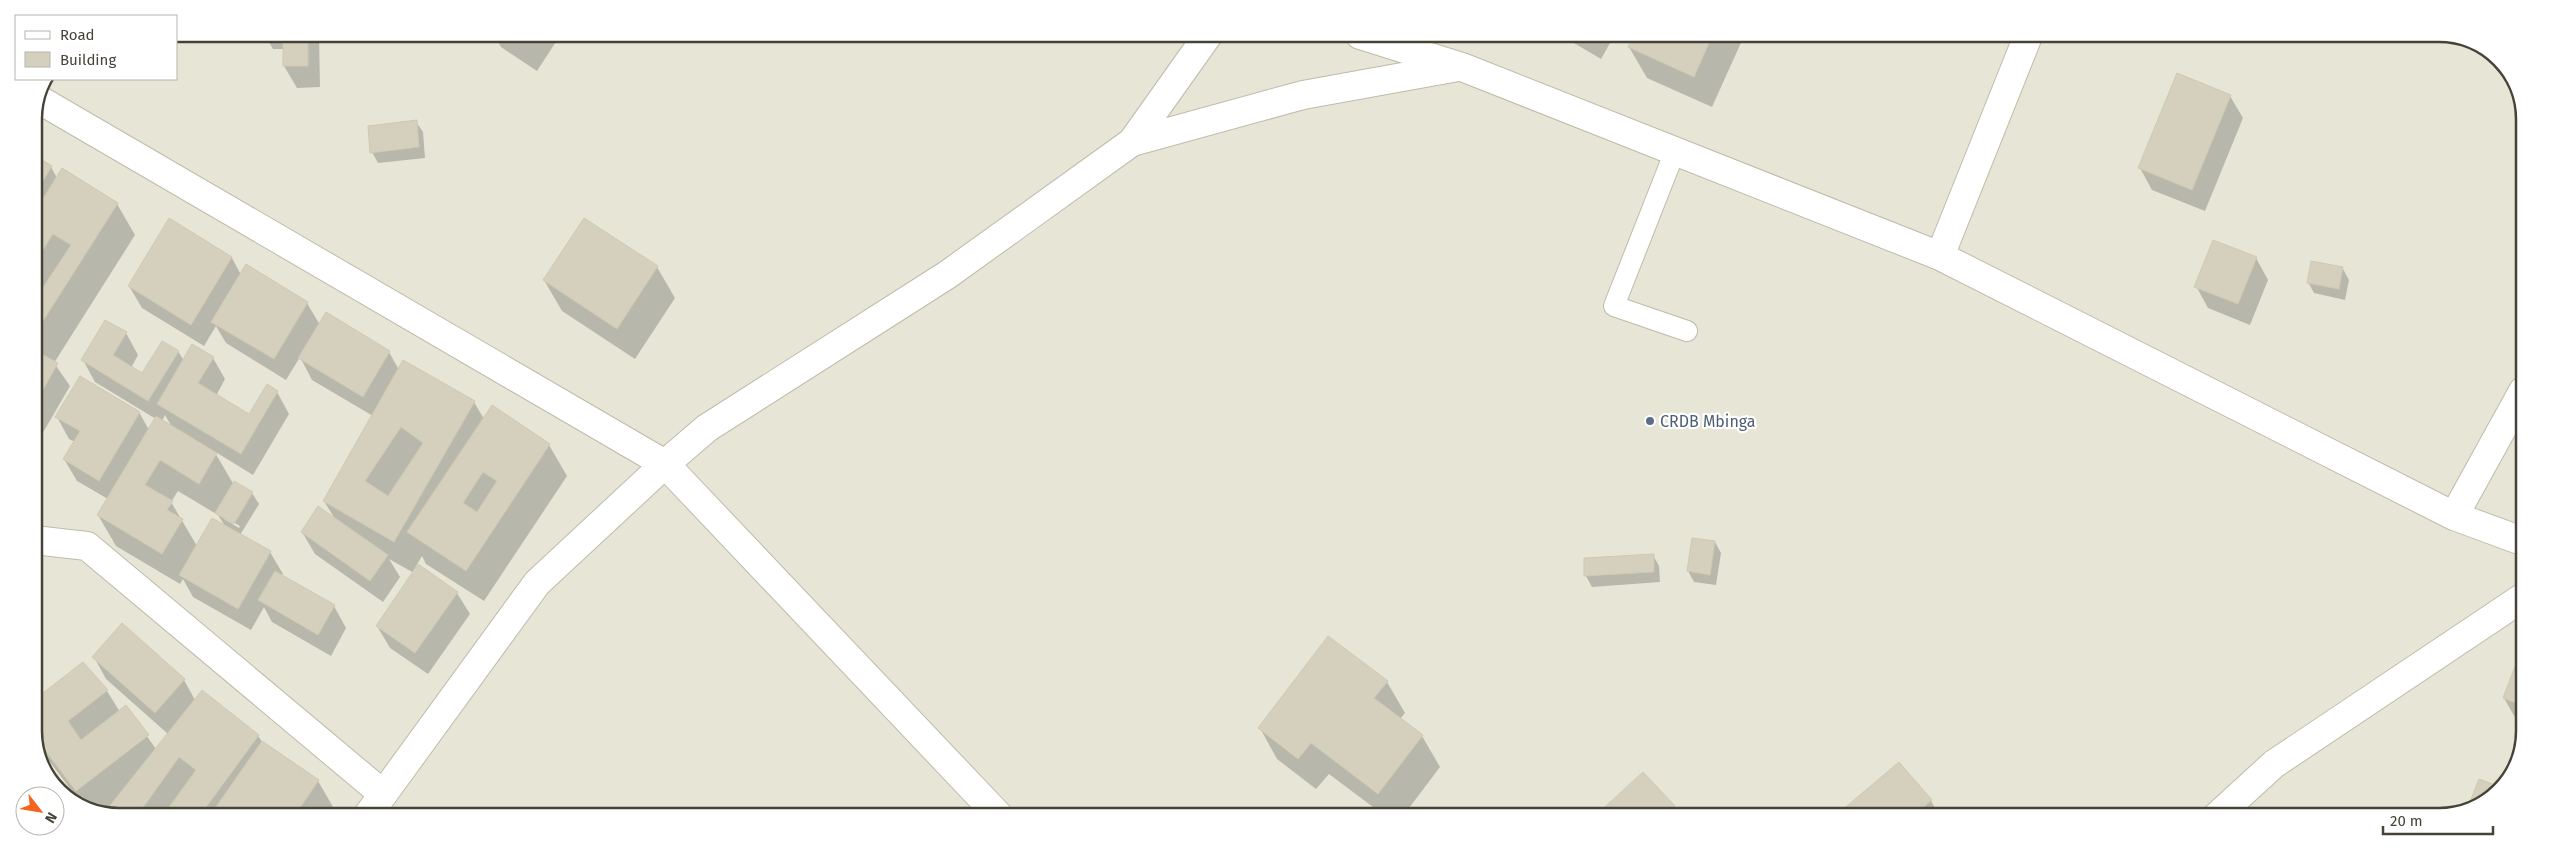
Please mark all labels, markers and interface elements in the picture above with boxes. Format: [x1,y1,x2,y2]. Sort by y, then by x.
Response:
legend [15,15,178,80]
text: Road [60,26,95,44]
text: Building [60,51,116,69]
place label: CRDB Mbinga [1660,412,1755,431]
marker: CRDB Mbinga [1644,415,1656,427]
north arrow [15,786,65,836]
scale bar [2383,804,2493,836]
text: N [41,809,60,826]
text: 20 m [2390,812,2423,830]

